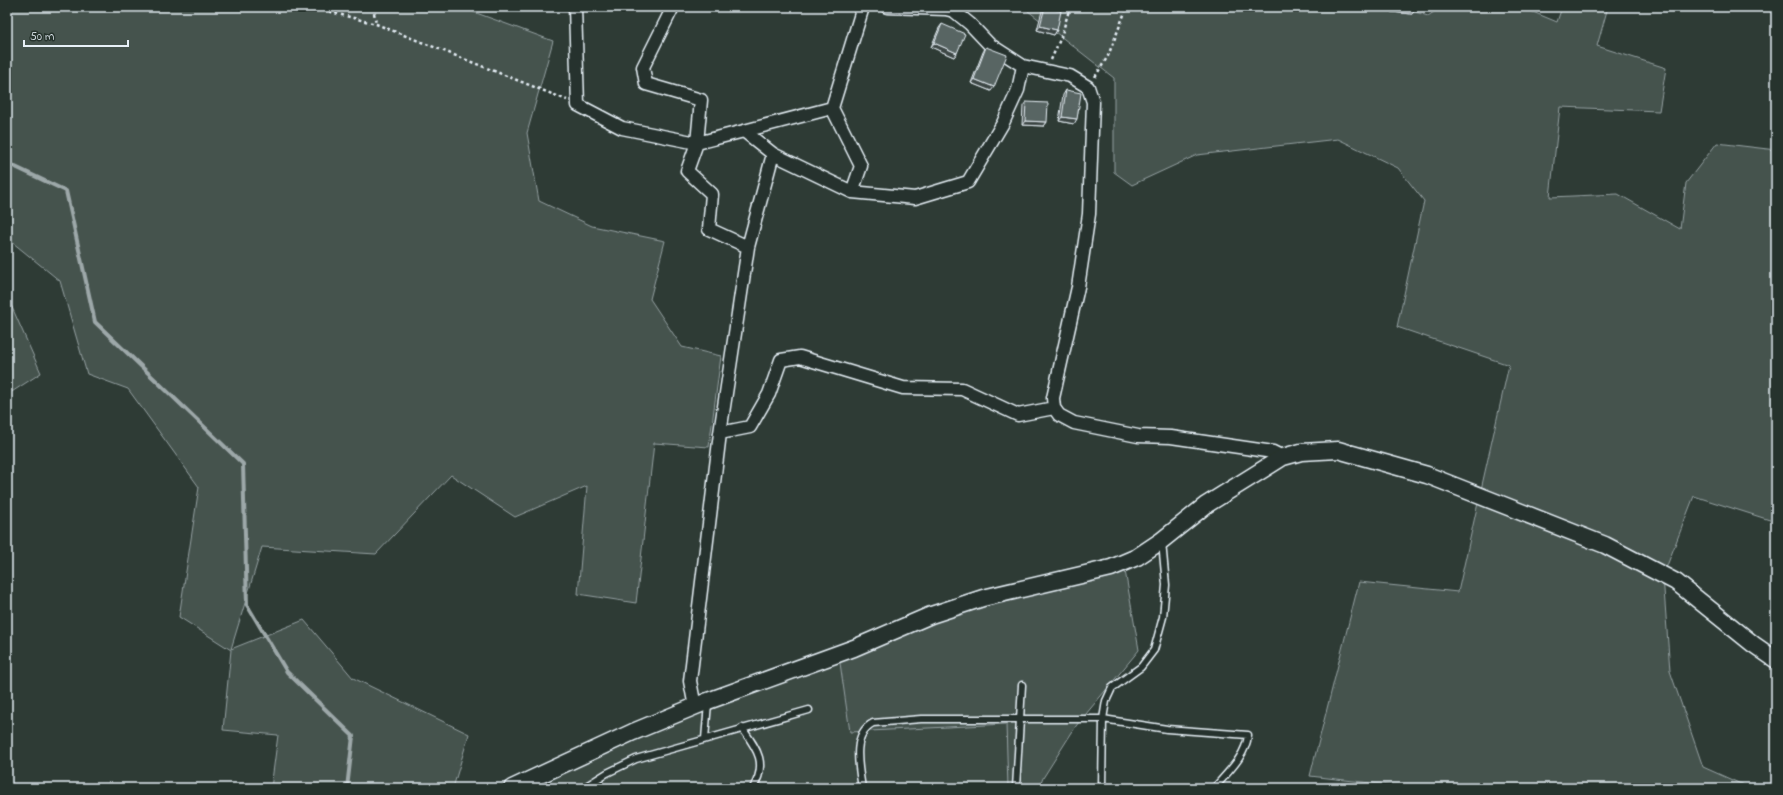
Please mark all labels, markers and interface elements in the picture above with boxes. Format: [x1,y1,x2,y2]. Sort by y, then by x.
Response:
scale bar [24,22,128,48]
text: 50 m [30,28,54,46]

